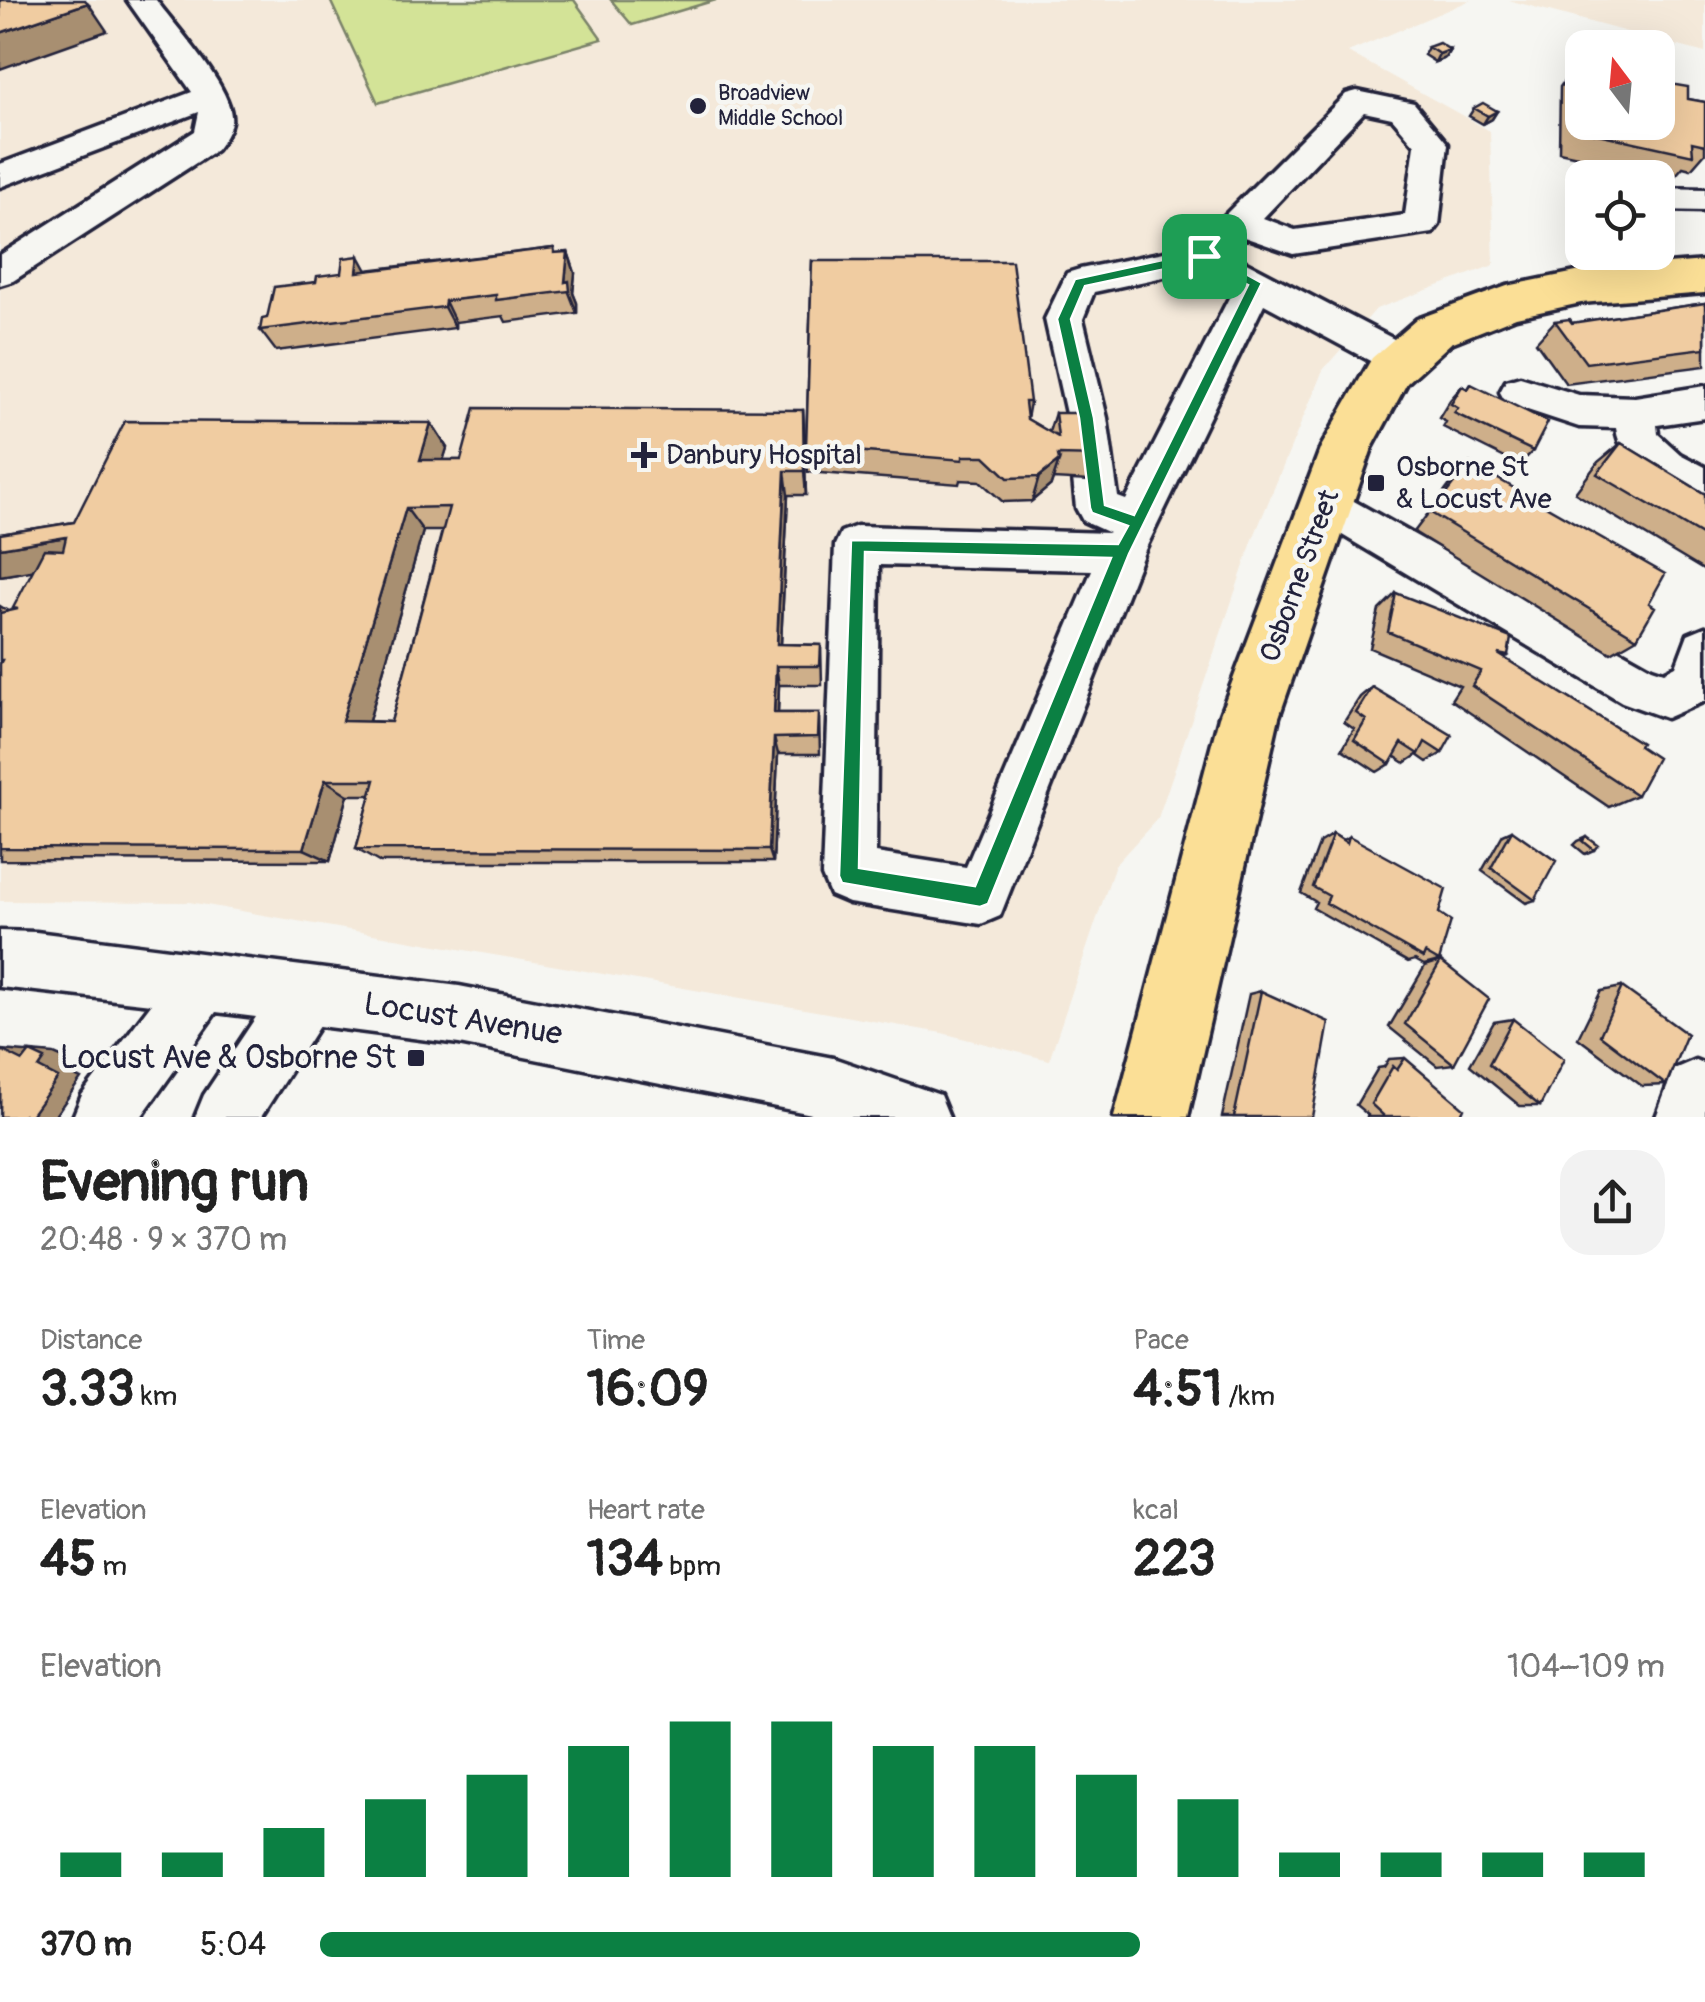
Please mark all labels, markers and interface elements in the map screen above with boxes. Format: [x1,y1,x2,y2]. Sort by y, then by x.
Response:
north arrow [1565,30,1675,140]
map controls [1565,30,1675,270]
place label: Broadview Middle School [718,79,843,132]
marker: Broadview Middle School [687,95,709,117]
button: locate [1565,160,1675,270]
pin [1162,214,1247,299]
icon: arrive [1177,229,1232,284]
place label: Danbury Hospital [666,438,862,473]
marker: Danbury Hospital [631,442,657,468]
place label: Osborne St & Locust Ave [1396,450,1552,517]
marker: Osborne St & Locust Ave [1365,472,1387,494]
street label: Osborne Street [1253,484,1348,667]
street label: Locust Avenue [361,984,565,1054]
place label: Locust Ave & Osborne St [60,1038,396,1078]
marker: Locust Ave & Osborne St [405,1047,427,1069]
text: Evening run [40,1148,309,1217]
button: share [1560,1150,1665,1255]
text: 20:48 · 9 × 370 m [40,1220,287,1260]
text: Distance [40,1323,142,1358]
text: Time [587,1323,645,1358]
text: Pace [1133,1323,1189,1358]
text: 3.33 [40,1358,135,1421]
text: 16:09 [587,1358,709,1421]
text: 4:51 [1133,1358,1222,1421]
text: km [135,1379,177,1414]
text: /km [1222,1379,1275,1414]
text: Elevation [40,1493,147,1528]
text: Heart rate [587,1493,705,1528]
text: kcal [1133,1493,1179,1528]
text: 45 [40,1528,96,1591]
text: 134 [587,1528,663,1591]
text: 223 [1133,1528,1216,1591]
text: m [96,1549,127,1584]
text: bpm [663,1549,721,1584]
text: Elevation [40,1647,162,1687]
text: 104–109 m [1507,1647,1665,1687]
text: 370 m [40,1925,132,1965]
text: 5:04 [200,1925,266,1965]

